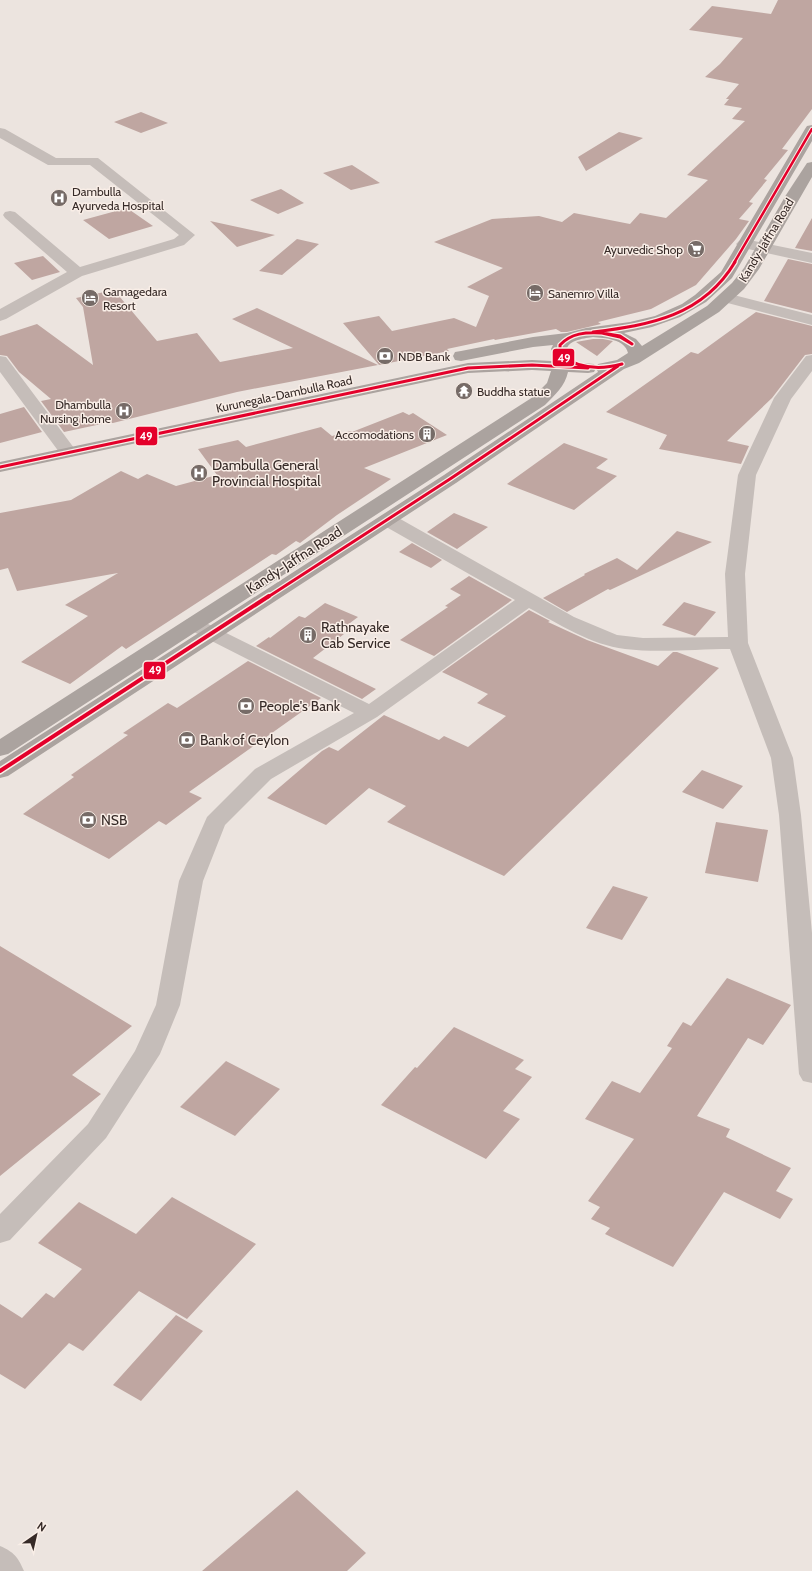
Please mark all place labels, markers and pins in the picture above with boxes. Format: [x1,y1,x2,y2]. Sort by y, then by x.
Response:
place label: Dambulla Ayurveda Hospital [72,184,164,213]
hospital icon: Dambulla Ayurveda Hospital [49,188,69,208]
supermarket icon: Ayurvedic Shop [686,239,706,259]
place label: Ayurvedic Shop [604,242,683,257]
hotel icon: Sanemro Villa [525,283,545,303]
place label: Gamagedara Resort [103,284,167,313]
place label: Sanemro Villa [548,286,619,301]
hotel icon: Gamagedara Resort [80,288,100,308]
bank icon: NDB Bank [375,346,395,366]
place label: NDB Bank [398,349,451,364]
temple icon: Buddha statue [454,381,474,401]
place label: Buddha statue [477,384,550,399]
place label: Dhambulla Nursing home [40,397,111,426]
hospital icon: Dhambulla Nursing home [114,401,134,421]
building icon: Accomodations [417,424,437,444]
place label: Accomodations [335,427,414,442]
place label: Dambulla General Provincial Hospital [212,456,321,490]
hospital icon: Dambulla General Provincial Hospital [189,463,209,483]
place label: Rathnayake Cab Service [321,618,390,652]
building icon: Rathnayake Cab Service [298,625,318,645]
bank icon: People's Bank [236,696,256,716]
place label: People's Bank [259,697,341,715]
bank icon: Bank of Ceylon [177,730,197,750]
place label: Bank of Ceylon [200,731,289,749]
bank icon: NSB [78,810,98,830]
place label: NSB [101,811,127,829]

